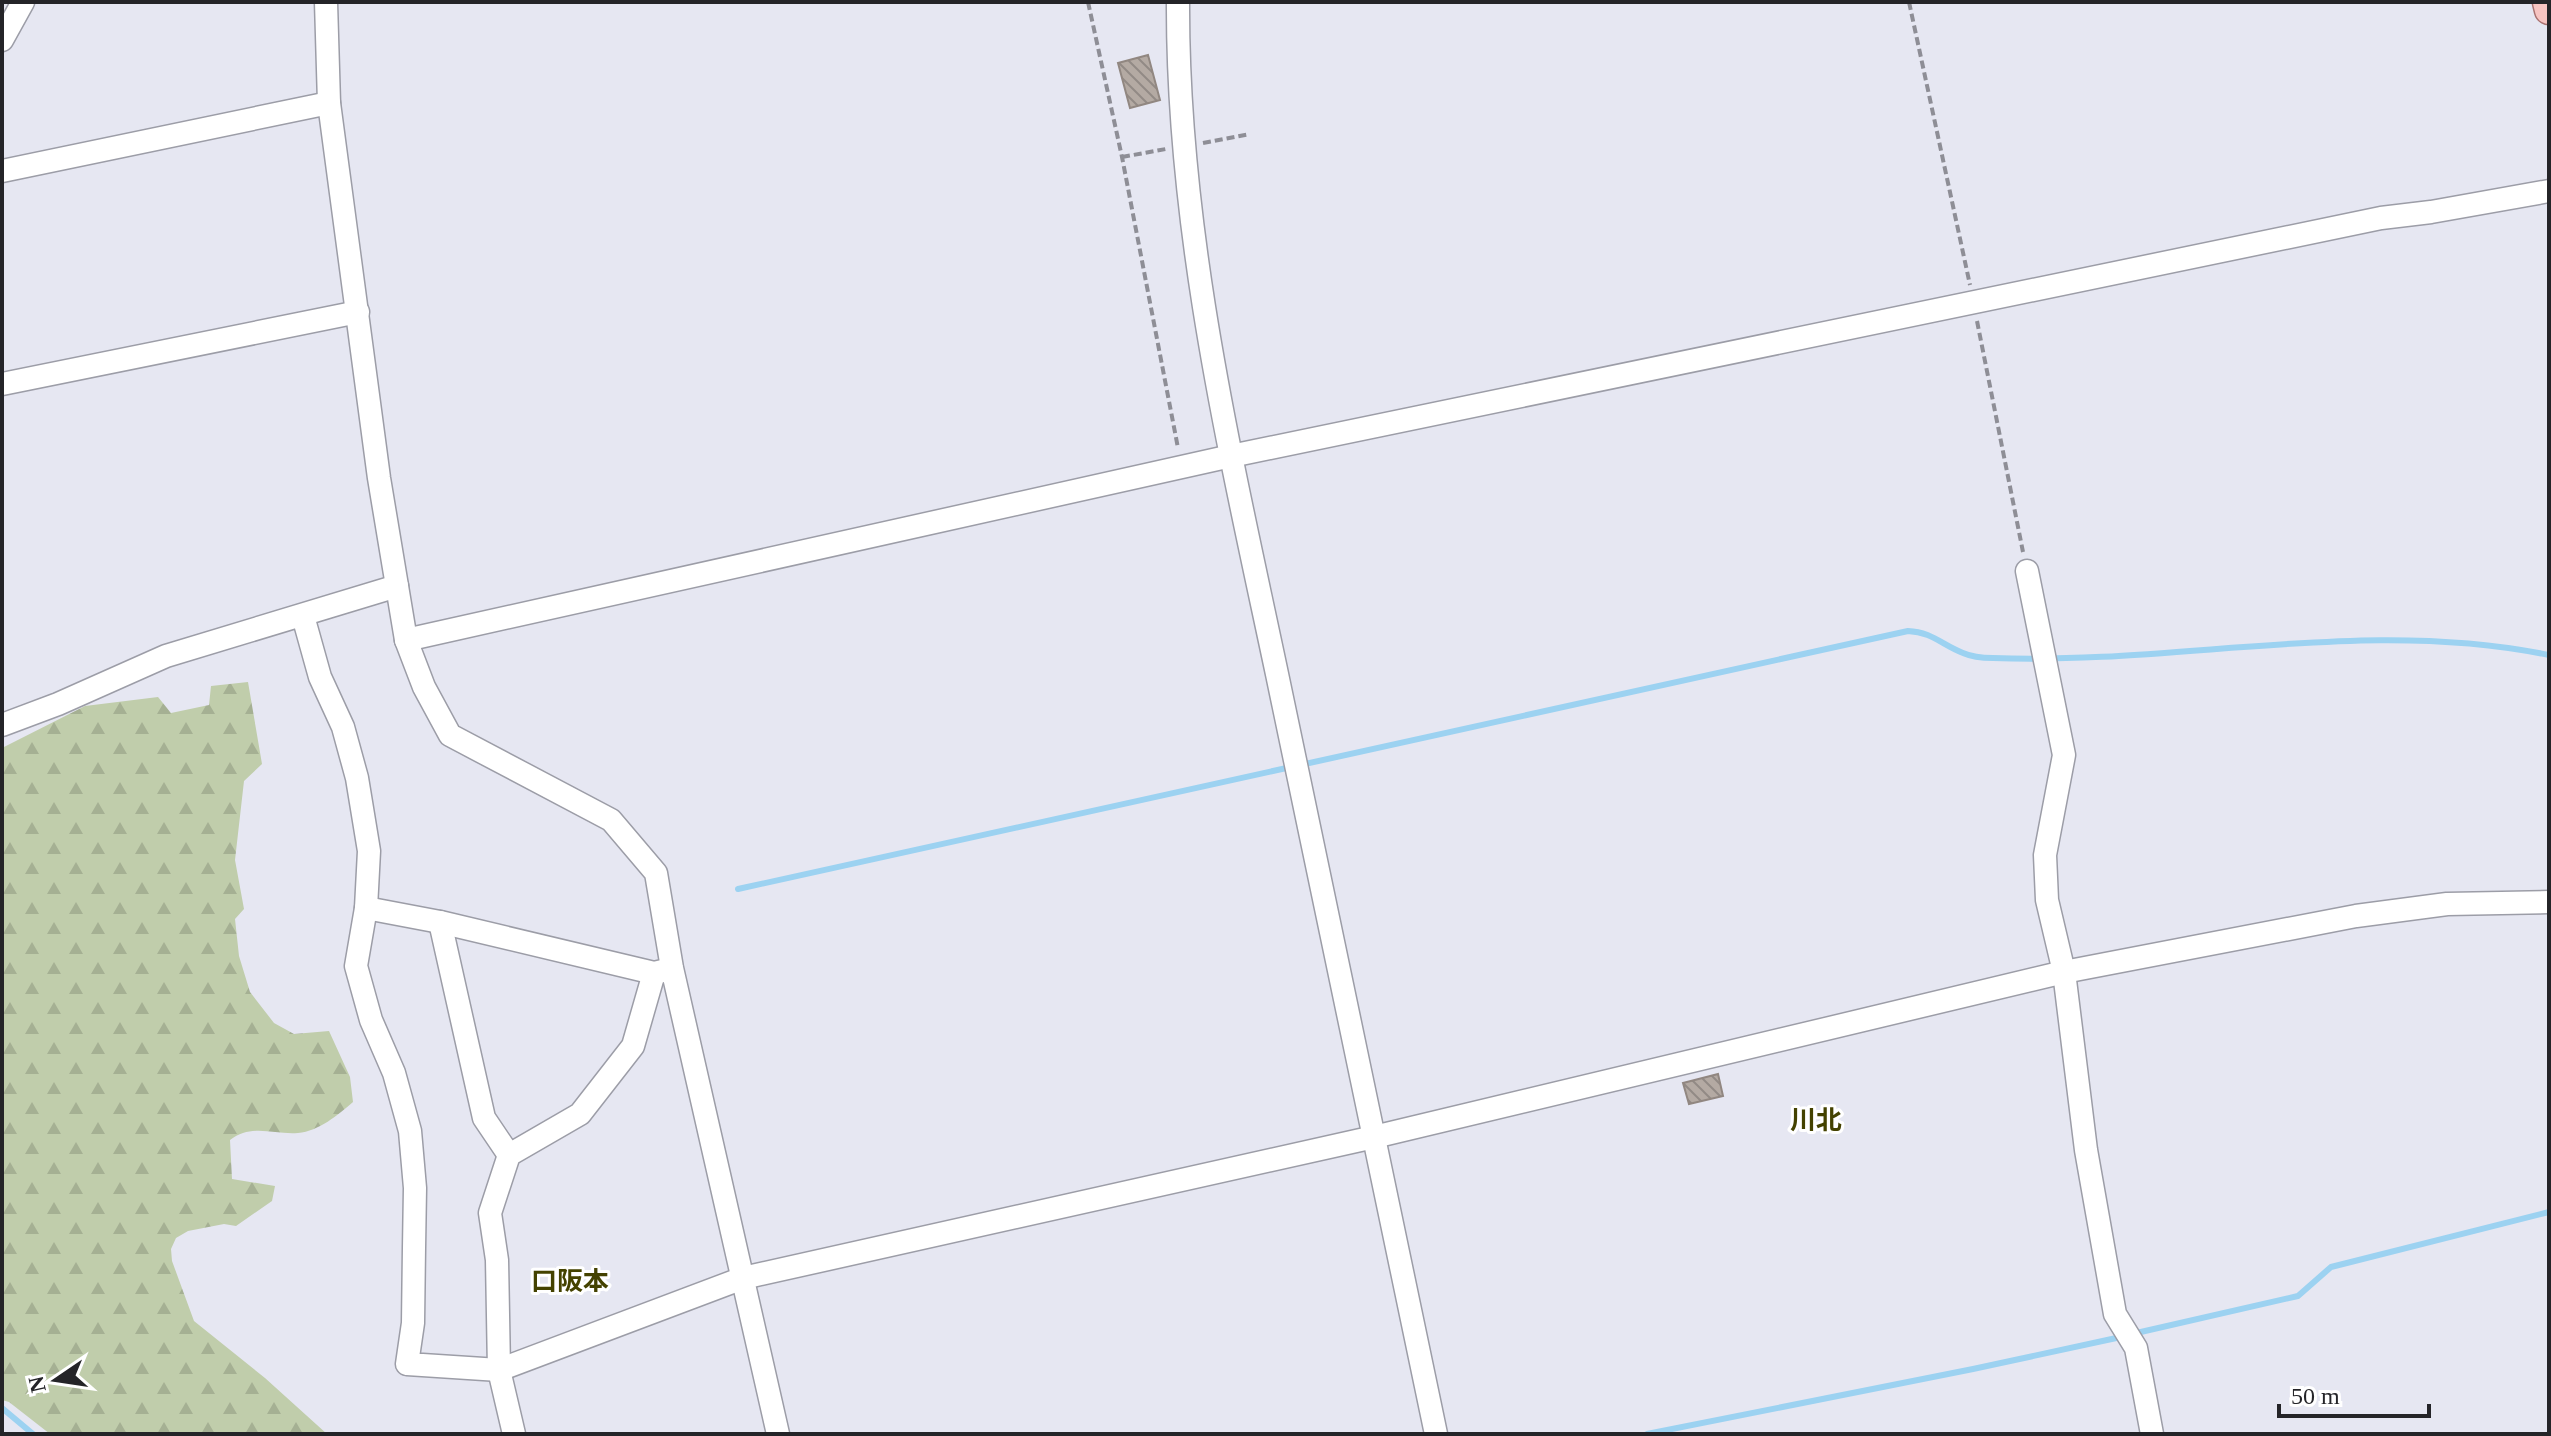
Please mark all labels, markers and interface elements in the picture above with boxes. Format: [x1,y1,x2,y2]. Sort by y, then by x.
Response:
district label: 川北 [1790,1106,1842,1135]
district label: 口阪本 [531,1267,609,1296]
north arrow [16,1340,96,1420]
scale bar [2279,1368,2429,1418]
text: N [23,1374,51,1395]
text: 50 m [2291,1383,2340,1409]

